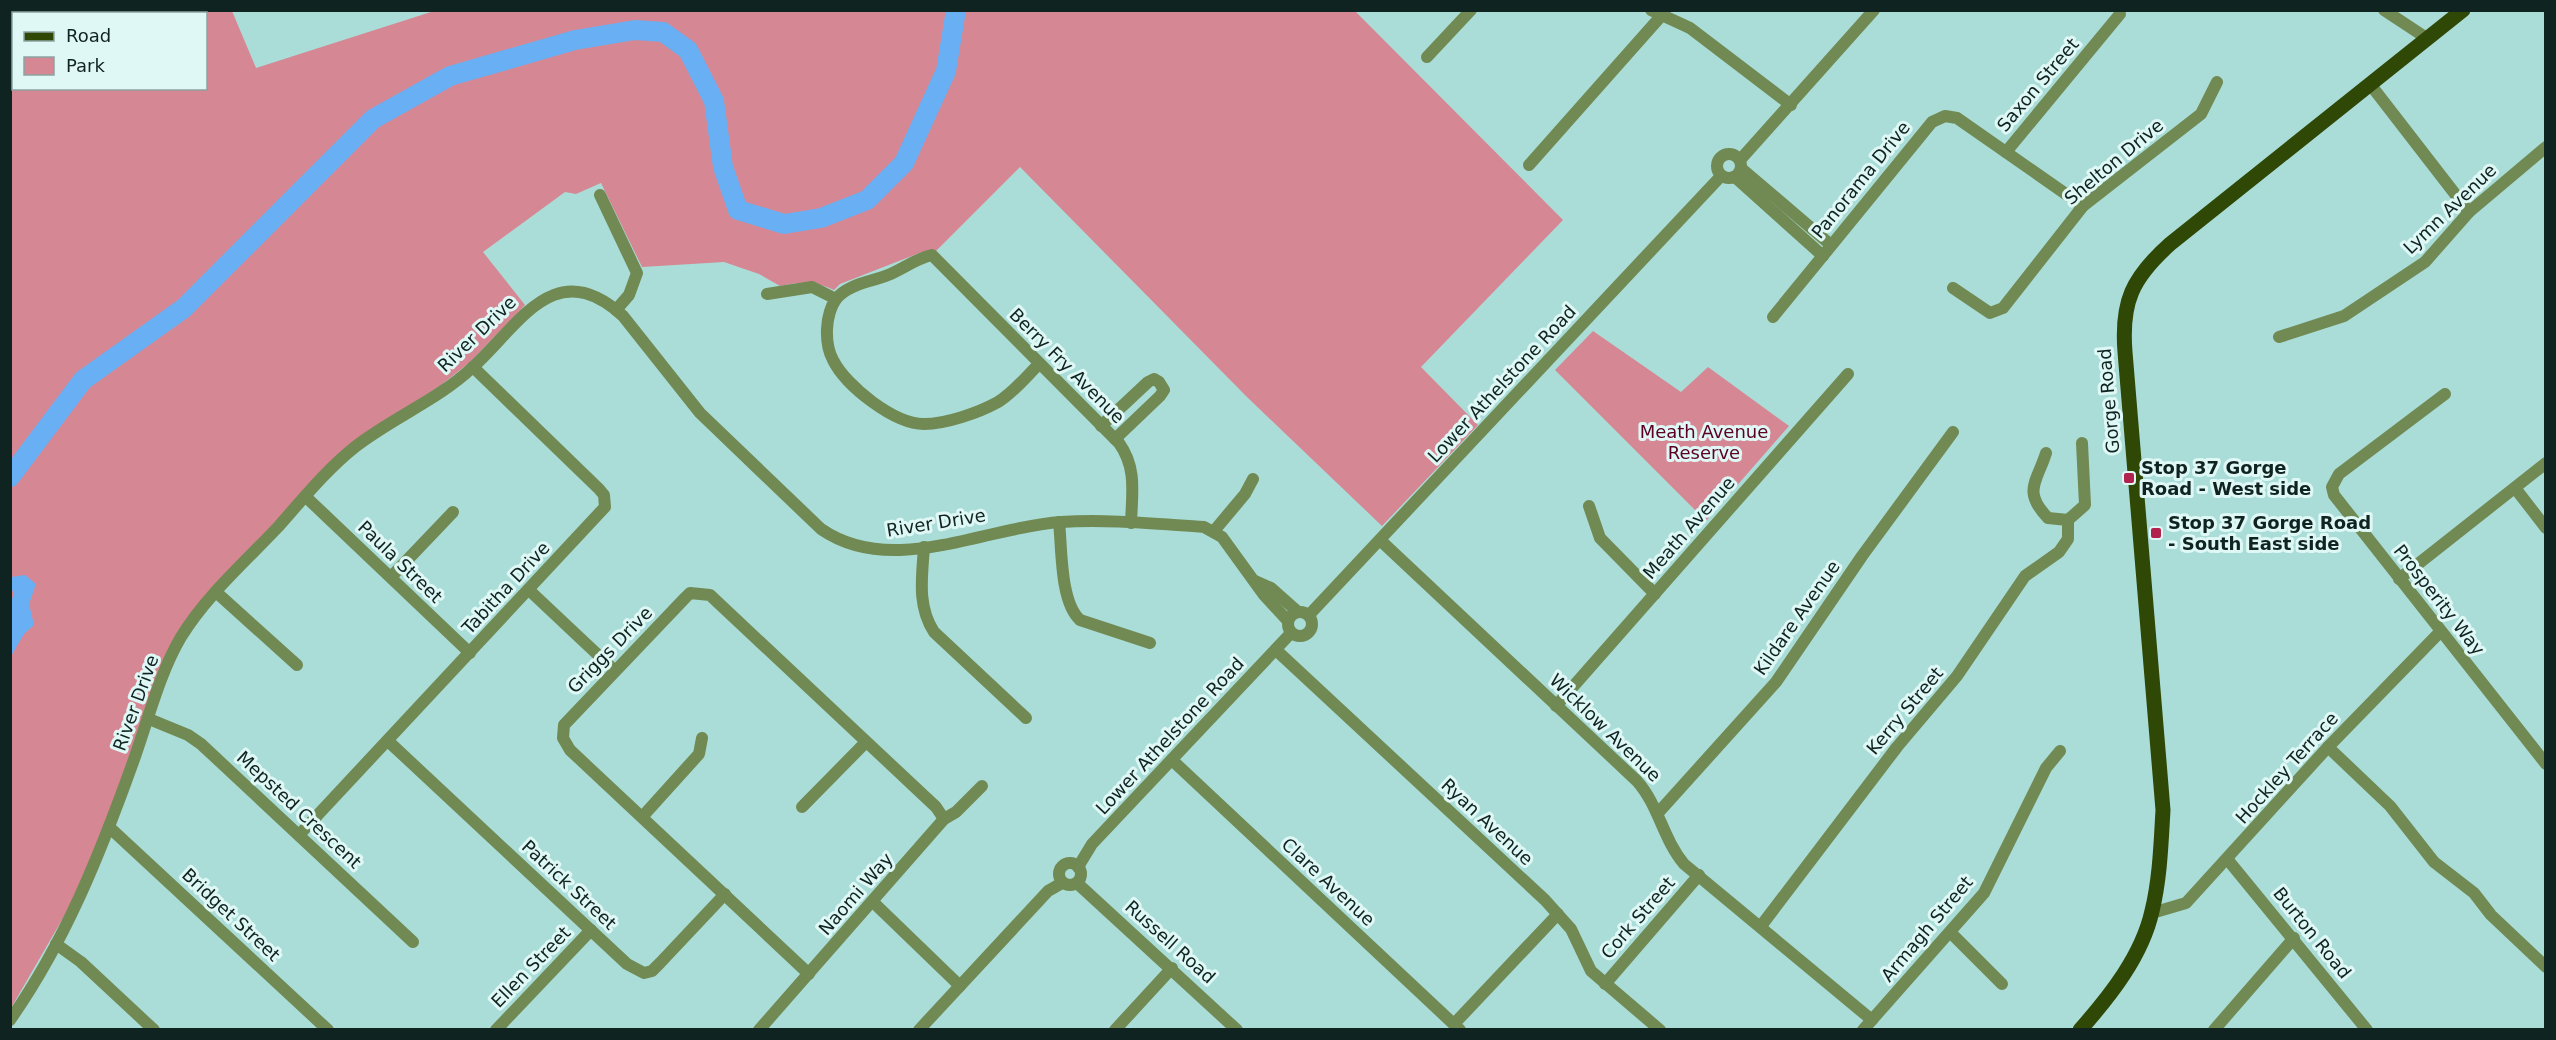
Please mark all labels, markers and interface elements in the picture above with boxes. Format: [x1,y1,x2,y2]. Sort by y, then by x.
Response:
legend [12,12,207,90]
text: Road [66,25,111,46]
street label: Saxon Street [1992,34,2083,136]
text: Park [66,55,105,76]
street label: Shelton Drive [2060,114,2167,209]
street label: Panorama Drive [1807,117,1914,242]
street label: Lymn Avenue [2399,159,2500,258]
street label: River Drive [433,291,520,376]
street label: Lower Athelstone Road [1423,301,1580,467]
street label: Berry Fry Avenue [1005,304,1129,428]
street label: Gorge Road [2093,348,2124,454]
park label: Meath Avenue Reserve [1640,421,1768,463]
place label: Stop 37 Gorge Road - West side [2141,457,2311,499]
marker: Stop 37 Gorge Road - West side [2122,471,2136,485]
street label: Meath Avenue [1638,472,1739,583]
street label: River Drive [885,504,987,541]
place label: Stop 37 Gorge Road - South East side [2168,512,2371,554]
street label: Paula Street [354,516,447,607]
marker: Stop 37 Gorge Road - South East side [2149,526,2163,540]
street label: Tabitha Drive [457,537,554,639]
street label: Prosperity Way [2390,540,2489,659]
street label: Kildare Avenue [1749,556,1844,679]
street label: Griggs Drive [563,602,656,697]
street label: River Drive [109,652,163,754]
street label: Lower Athelstone Road [1091,653,1248,819]
street label: Kerry Street [1862,663,1947,759]
street label: Wicklow Avenue [1546,669,1665,786]
street label: Hockley Terrace [2231,708,2342,828]
street label: Mepsted Crescent [233,747,366,873]
street label: Ryan Avenue [1437,774,1537,869]
street label: Clare Avenue [1278,833,1379,930]
street label: Patrick Street [518,836,621,934]
street label: Naomi Way [814,848,897,939]
street label: Bridget Street [178,864,285,965]
street label: Cork Street [1596,872,1679,963]
street label: Armagh Street [1876,872,1977,986]
street label: Burton Road [2269,883,2356,983]
street label: Russell Road [1121,896,1220,988]
street label: Ellen Street [487,922,574,1011]

